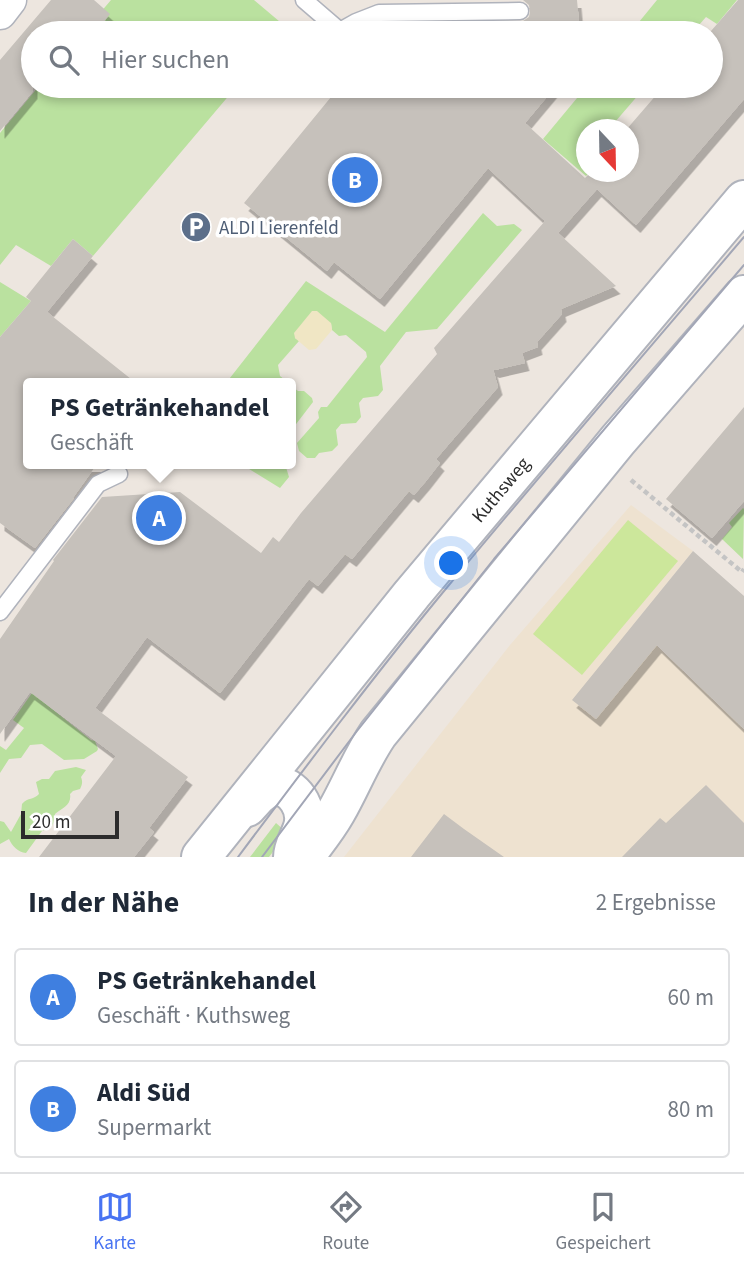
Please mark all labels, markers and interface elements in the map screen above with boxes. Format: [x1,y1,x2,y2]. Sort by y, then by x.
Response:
search box [21,21,723,98]
icon: search [45,41,83,79]
text: Hier suchen [101,41,230,78]
north arrow [576,119,639,182]
pin: B [332,154,378,206]
parking icon: ALDI Lierenfeld [179,210,213,244]
place label: ALDI Lierenfeld [219,215,339,242]
popup [23,378,296,469]
text: PS Getränkehandel [50,389,269,426]
text: Geschäft [50,426,133,459]
street label: Kuthsweg [466,451,537,529]
pin: A [136,492,182,544]
your location [434,546,468,580]
scale bar [21,808,119,840]
text: 20 m [32,809,70,836]
text: In der Nähe [28,881,179,924]
text: 2 Ergebnisse [596,886,716,919]
text: PS Getränkehandel [97,962,316,999]
text: A [46,981,60,1014]
text: 60 m [667,981,714,1014]
text: Geschäft · Kuthsweg [97,999,290,1032]
text: Aldi Süd [97,1074,191,1111]
text: B [46,1093,60,1126]
text: 80 m [667,1093,714,1126]
text: Supermarkt [97,1111,211,1144]
tab: Karte [93,1188,136,1257]
tab: Route [322,1188,369,1257]
tab: Gespeichert [556,1188,651,1257]

